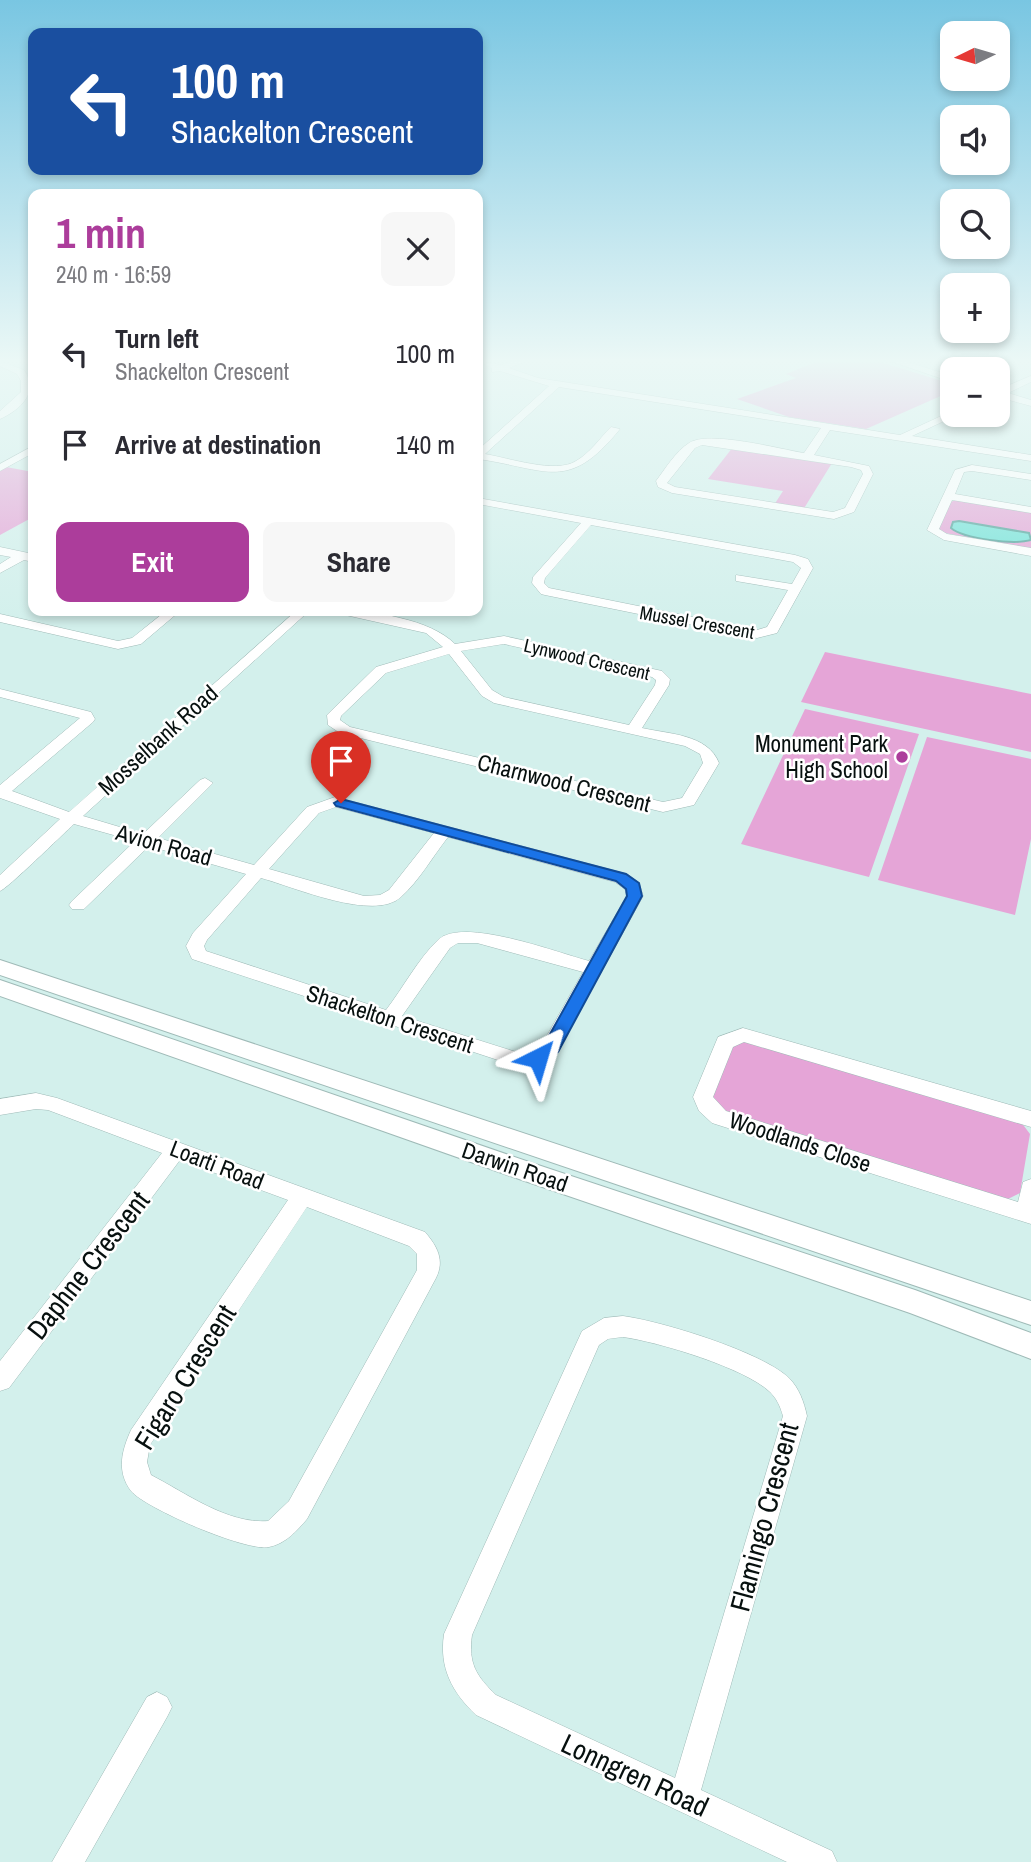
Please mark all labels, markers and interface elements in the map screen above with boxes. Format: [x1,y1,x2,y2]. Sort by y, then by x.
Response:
north arrow [940,21,1010,91]
map controls [940,21,1010,427]
text: 100 m [171,47,285,113]
icon: left [56,56,147,147]
button: sound [940,105,1010,175]
text: Shackelton Crescent [171,110,413,153]
button: search [940,189,1010,259]
text: 1 min [56,205,146,261]
button: close [381,212,455,286]
text: 240 m · 16:59 [56,259,171,290]
button: + [940,273,1010,343]
text: Turn left [115,321,199,356]
icon: left [56,335,94,373]
text: 100 m [396,336,455,371]
text: Shackelton Crescent [115,356,289,387]
button: − [940,357,1010,427]
icon: arrive [56,426,94,464]
text: Arrive at destination [115,427,321,462]
text: 140 m [396,427,455,462]
button: Exit [56,522,249,602]
button: Share [263,522,455,602]
street label: Mussel Crescent [638,599,757,645]
street label: Lynwood Crescent [521,632,653,686]
street label: Mosselbank Road [91,678,224,802]
place label: Monument Park High School [755,728,889,785]
pin [311,731,371,803]
icon: arrive [322,742,360,780]
street label: Charnwood Crescent [474,746,654,819]
marker: Monument Park High School [894,749,910,765]
street label: Avion Road [112,816,216,873]
street label: Shackelton Crescent [303,977,478,1060]
position arrow [501,1021,575,1095]
street label: Woodlands Close [725,1104,875,1179]
street label: Loarti Road [166,1132,269,1197]
street label: Darwin Road [458,1134,572,1199]
street label: Daphne Crescent [18,1183,158,1347]
street label: Figaro Crescent [125,1297,245,1457]
street label: Flamingo Crescent [721,1418,807,1616]
street label: Lonngren Road [555,1724,715,1826]

